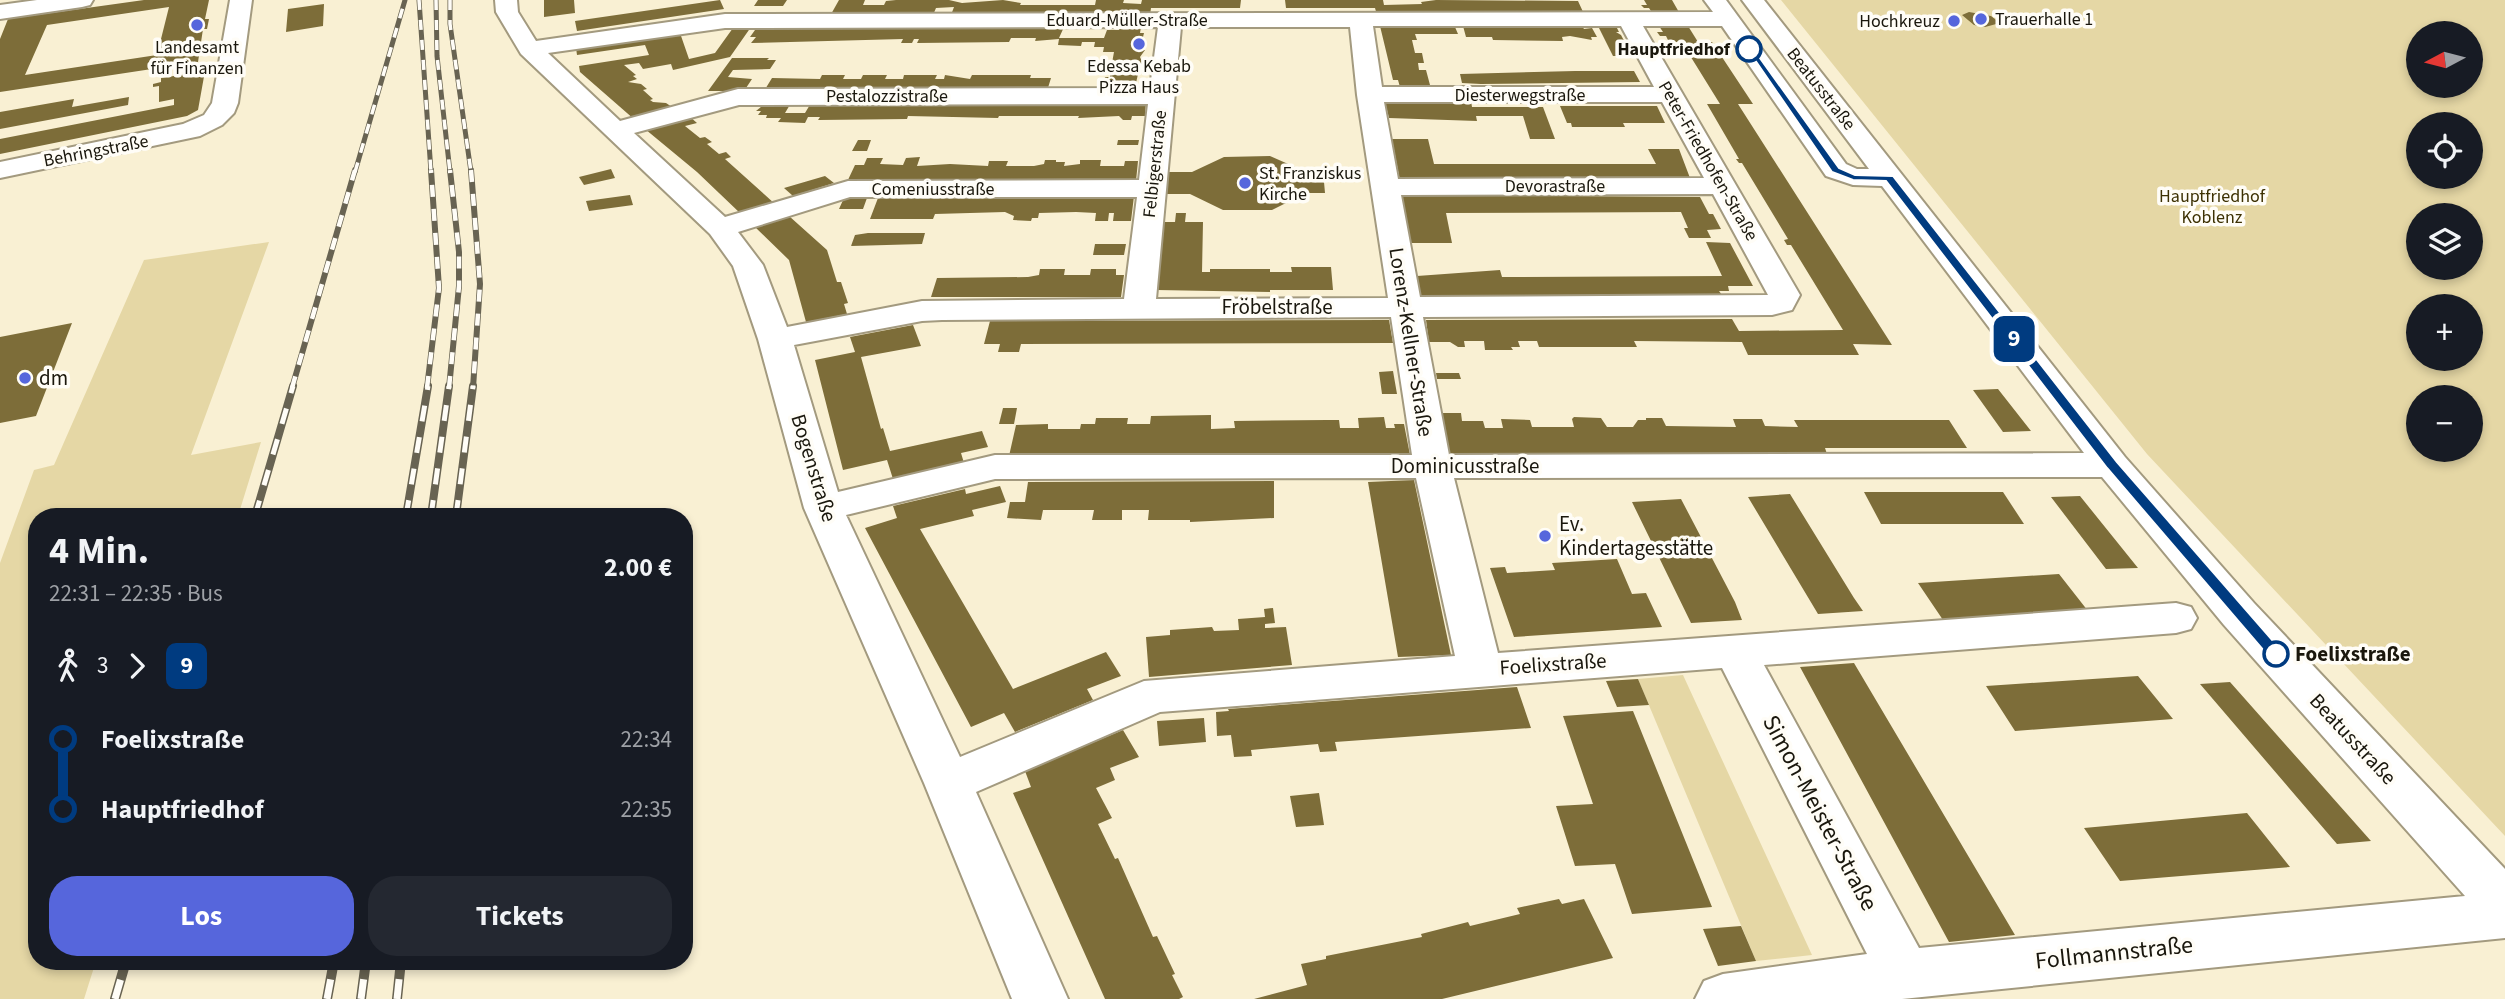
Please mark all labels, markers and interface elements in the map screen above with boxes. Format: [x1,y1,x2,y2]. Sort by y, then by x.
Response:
place label: Trauerhalle 1 [1995,7,2093,32]
street label: Eduard-Müller-Straße [1046,8,1208,33]
place label: Hochkreuz [1859,9,1940,34]
marker: Trauerhalle 1 [1973,11,1989,27]
marker: Hochkreuz [1946,13,1962,29]
marker: Landesamt für Finanzen [189,17,205,33]
north arrow [2406,21,2483,98]
map controls [2406,21,2483,462]
place label: Landesamt für Finanzen [150,35,244,81]
marker: Edessa Kebab Pizza Haus [1131,36,1147,52]
marker: Hauptfriedhof [1736,36,1762,62]
place label: Hauptfriedhof [1617,37,1731,62]
street label: Beatusstraße [1781,42,1861,136]
place label: Edessa Kebab Pizza Haus [1087,54,1191,100]
street label: Peter-Friedhofen-Straße [1652,76,1764,246]
street label: Diesterwegstraße [1454,83,1586,108]
street label: Pestalozzistraße [826,84,948,109]
street label: Felbigerstraße [1137,109,1173,219]
button: locate [2406,112,2483,189]
street label: Behringstraße [41,129,151,173]
place label: St. Franziskus Kirche [1259,161,1361,207]
street label: Devorastraße [1505,174,1605,199]
marker: St. Franziskus Kirche [1237,175,1253,191]
street label: Comeniusstraße [872,177,995,202]
park label: Hauptfriedhof Koblenz [2159,184,2266,230]
button: layers [2406,203,2483,280]
street label: Lorenz-Kellner-Straße [1381,245,1441,439]
street label: Fröbelstraße [1221,292,1333,322]
button: + [2406,294,2483,371]
line badge: 9 [1991,316,2037,362]
text: 9 [2008,321,2020,356]
place label: dm [39,363,68,393]
marker: dm [17,370,33,386]
button: − [2406,385,2483,462]
street label: Bogenstraße [783,410,845,526]
street label: Dominicusstraße [1391,451,1539,481]
place label: Ev. Kindertagesstätte [1559,509,1713,563]
text: 4 Min. [49,524,149,578]
marker: Ev. Kindertagesstätte [1537,528,1553,544]
text: 2.00 € [604,549,672,586]
text: 22:31 – 22:35 · Bus [49,577,223,610]
place label: Foelixstraße [2295,639,2411,669]
marker: Foelixstraße [2263,641,2289,667]
street label: Foelixstraße [1499,645,1607,683]
icon: walk [49,647,87,685]
icon: forward [118,647,156,685]
text: 9 [180,648,193,683]
text: 3 [97,649,108,682]
street label: Beatusstraße [2303,687,2403,791]
street label: Simon-Meister-Straße [1753,709,1887,917]
text: Foelixstraße [101,721,244,758]
text: 22:34 [621,723,672,756]
text: Hauptfriedhof [101,791,264,828]
text: 22:35 [621,793,672,826]
button: Los [49,876,354,956]
button: Tickets [368,876,672,956]
street label: Follmannstraße [2033,927,2195,979]

